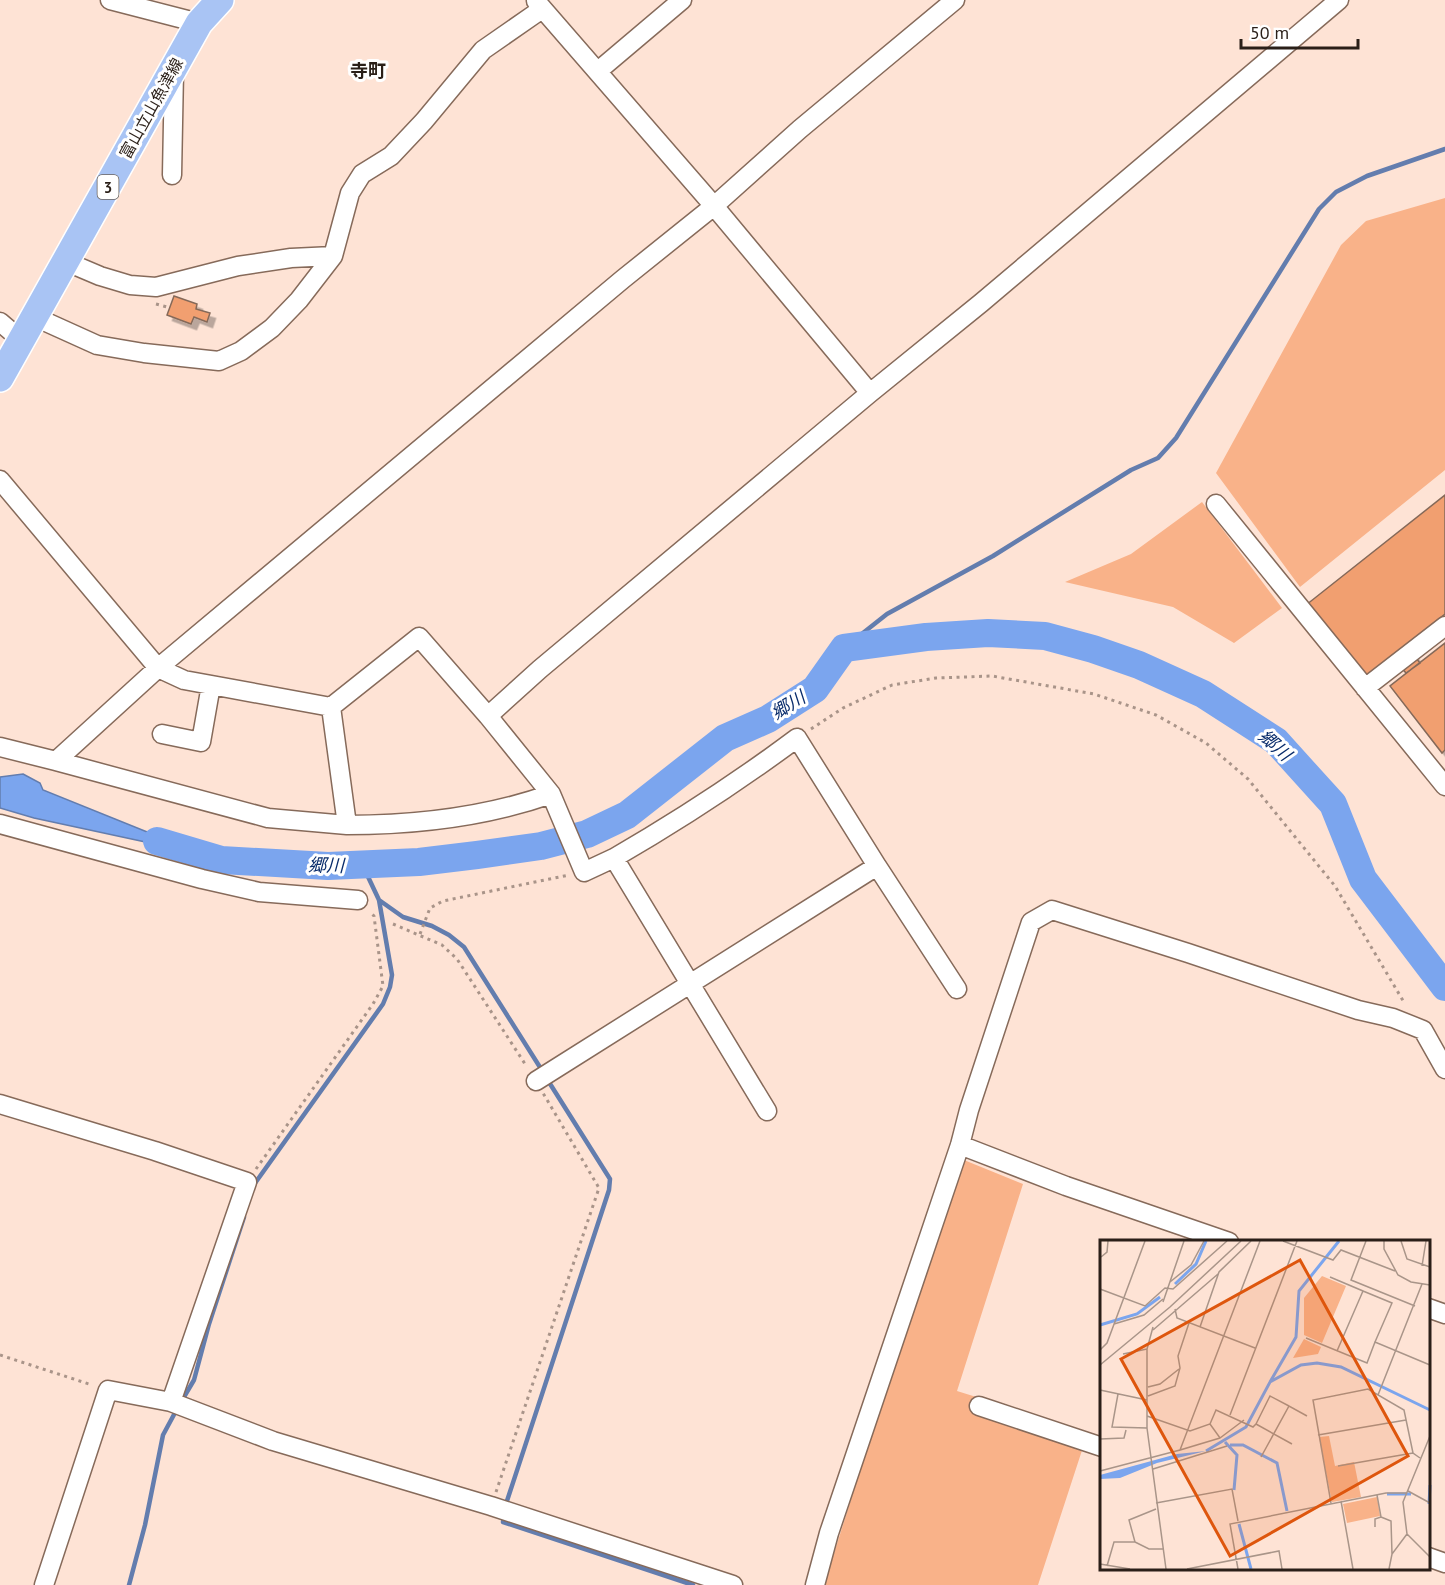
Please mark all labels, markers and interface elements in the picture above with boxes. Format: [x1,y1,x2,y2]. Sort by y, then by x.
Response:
scale bar [1241,12,1358,50]
text: 50 m [1250,21,1289,44]
street label: 富山立山魚津線 [115,54,187,162]
district label: 寺町 [350,59,386,82]
road number: 3 [98,175,118,199]
water label: 郷川 [767,685,811,724]
water label: 郷川 [1254,725,1298,767]
water label: 郷川 [308,853,346,877]
inset map [1100,1240,1430,1570]

